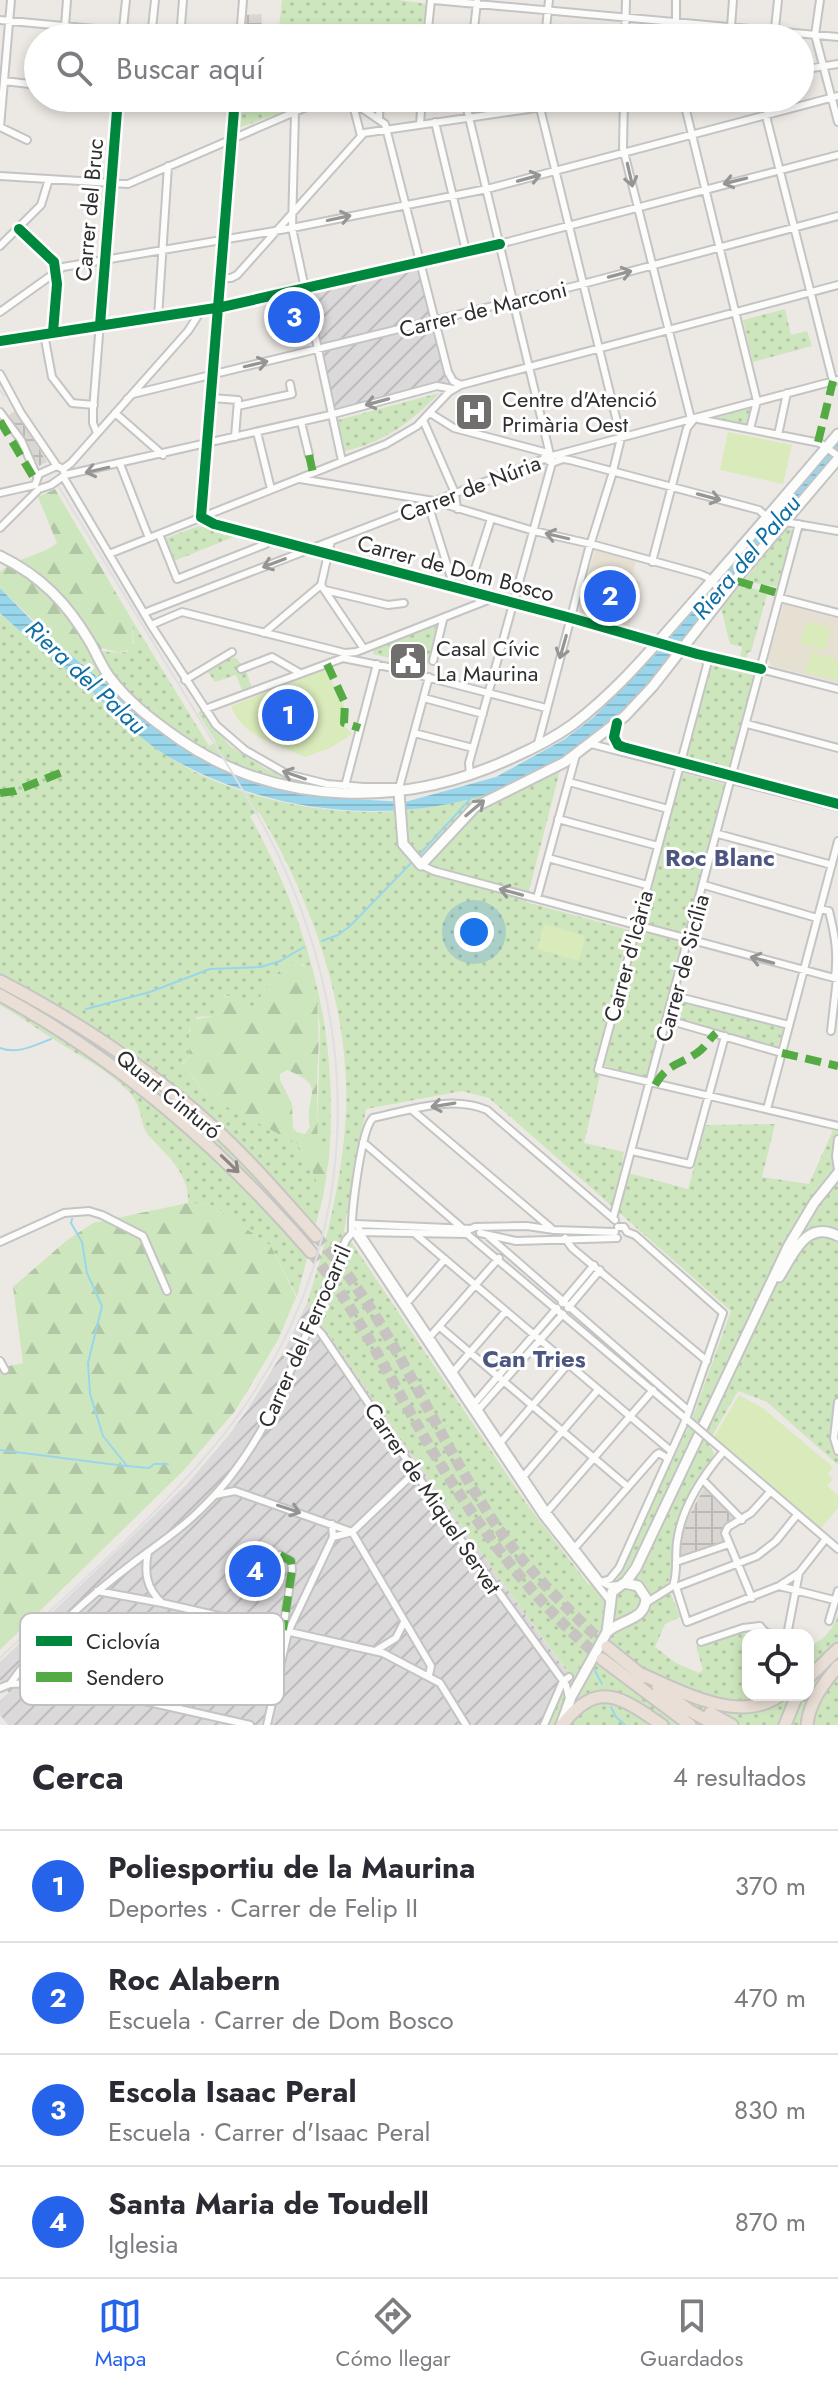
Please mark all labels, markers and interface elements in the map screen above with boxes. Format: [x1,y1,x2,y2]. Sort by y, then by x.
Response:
search box [24,24,814,112]
icon: search [52,46,96,90]
text: Buscar aquí [116,47,264,90]
street label: Carrer del Bruc [67,137,111,283]
one-way arrow [624,162,639,187]
one-way arrow [516,169,542,184]
one-way arrow [723,175,749,190]
one-way arrow [326,210,352,225]
one-way arrow [607,266,632,281]
street label: Carrer de Marconi [396,273,570,345]
pin: 3 [268,287,320,347]
one-way arrow [242,356,268,371]
place label: Centre d'Atenció Primària Oest [502,383,657,440]
hospital icon: Centre d'Atenció Primària Oest [453,391,495,433]
one-way arrow [365,396,391,411]
street label: Carrer de Núria [395,446,545,530]
one-way arrow [85,463,111,478]
water label: Riera del Palau [683,487,809,627]
one-way arrow [695,490,721,505]
street label: Carrer de Dom Bosco [354,526,558,610]
one-way arrow [545,528,570,543]
one-way arrow [262,557,287,571]
pin: 2 [584,566,636,626]
water label: Riera del Palau [18,612,154,742]
place label: Casal Cívic La Maurina [436,632,539,689]
one-way arrow [555,634,570,660]
public building icon: Casal Cívic La Maurina [387,640,429,682]
pin: 1 [262,685,314,745]
one-way arrow [282,767,307,782]
one-way arrow [464,800,485,817]
district label: Roc Blanc [665,840,775,875]
one-way arrow [499,883,525,898]
street label: Carrer d'Icària [595,887,661,1025]
street label: Carrer de Sicília [647,891,717,1045]
your location [454,912,494,952]
one-way arrow [750,951,776,966]
street label: Quart Cinturó [109,1041,229,1147]
one-way arrow [431,1098,456,1113]
one-way arrow [220,1154,239,1173]
street label: Carrer del Ferrocarril [249,1240,359,1432]
district label: Can Tries [482,1341,586,1376]
street label: Carrer de Miquel Servet [357,1396,509,1601]
one-way arrow [277,1503,302,1518]
pin: 4 [229,1541,281,1601]
legend [20,1613,284,1705]
text: Ciclovía [86,1625,160,1657]
map controls [742,1629,814,1701]
button: locate [742,1629,814,1701]
text: Sendero [86,1661,164,1693]
text: Cerca [32,1753,124,1802]
text: 4 resultados [673,1758,806,1796]
text: Poliesportiu de la Maurina [108,1846,476,1889]
text: 1 [51,1867,65,1905]
text: 370 m [735,1867,806,1905]
text: Deportes · Carrer de Felip II [108,1889,418,1927]
text: Roc Alabern [108,1958,281,2001]
text: 2 [49,1979,67,2017]
text: 470 m [734,1979,806,2017]
text: Escuela · Carrer de Dom Bosco [108,2001,454,2039]
text: Escola Isaac Peral [108,2070,357,2113]
text: 3 [50,2091,66,2129]
text: 830 m [734,2091,806,2129]
text: Escuela · Carrer d'Isaac Peral [108,2113,431,2151]
text: Santa Maria de Toudell [108,2182,429,2225]
text: 4 [49,2203,67,2241]
text: 870 m [735,2203,806,2241]
text: Iglesia [108,2225,178,2263]
tab: Mapa [95,2294,146,2374]
tab: Cómo llegar [336,2294,451,2374]
tab: Guardados [640,2294,743,2374]

